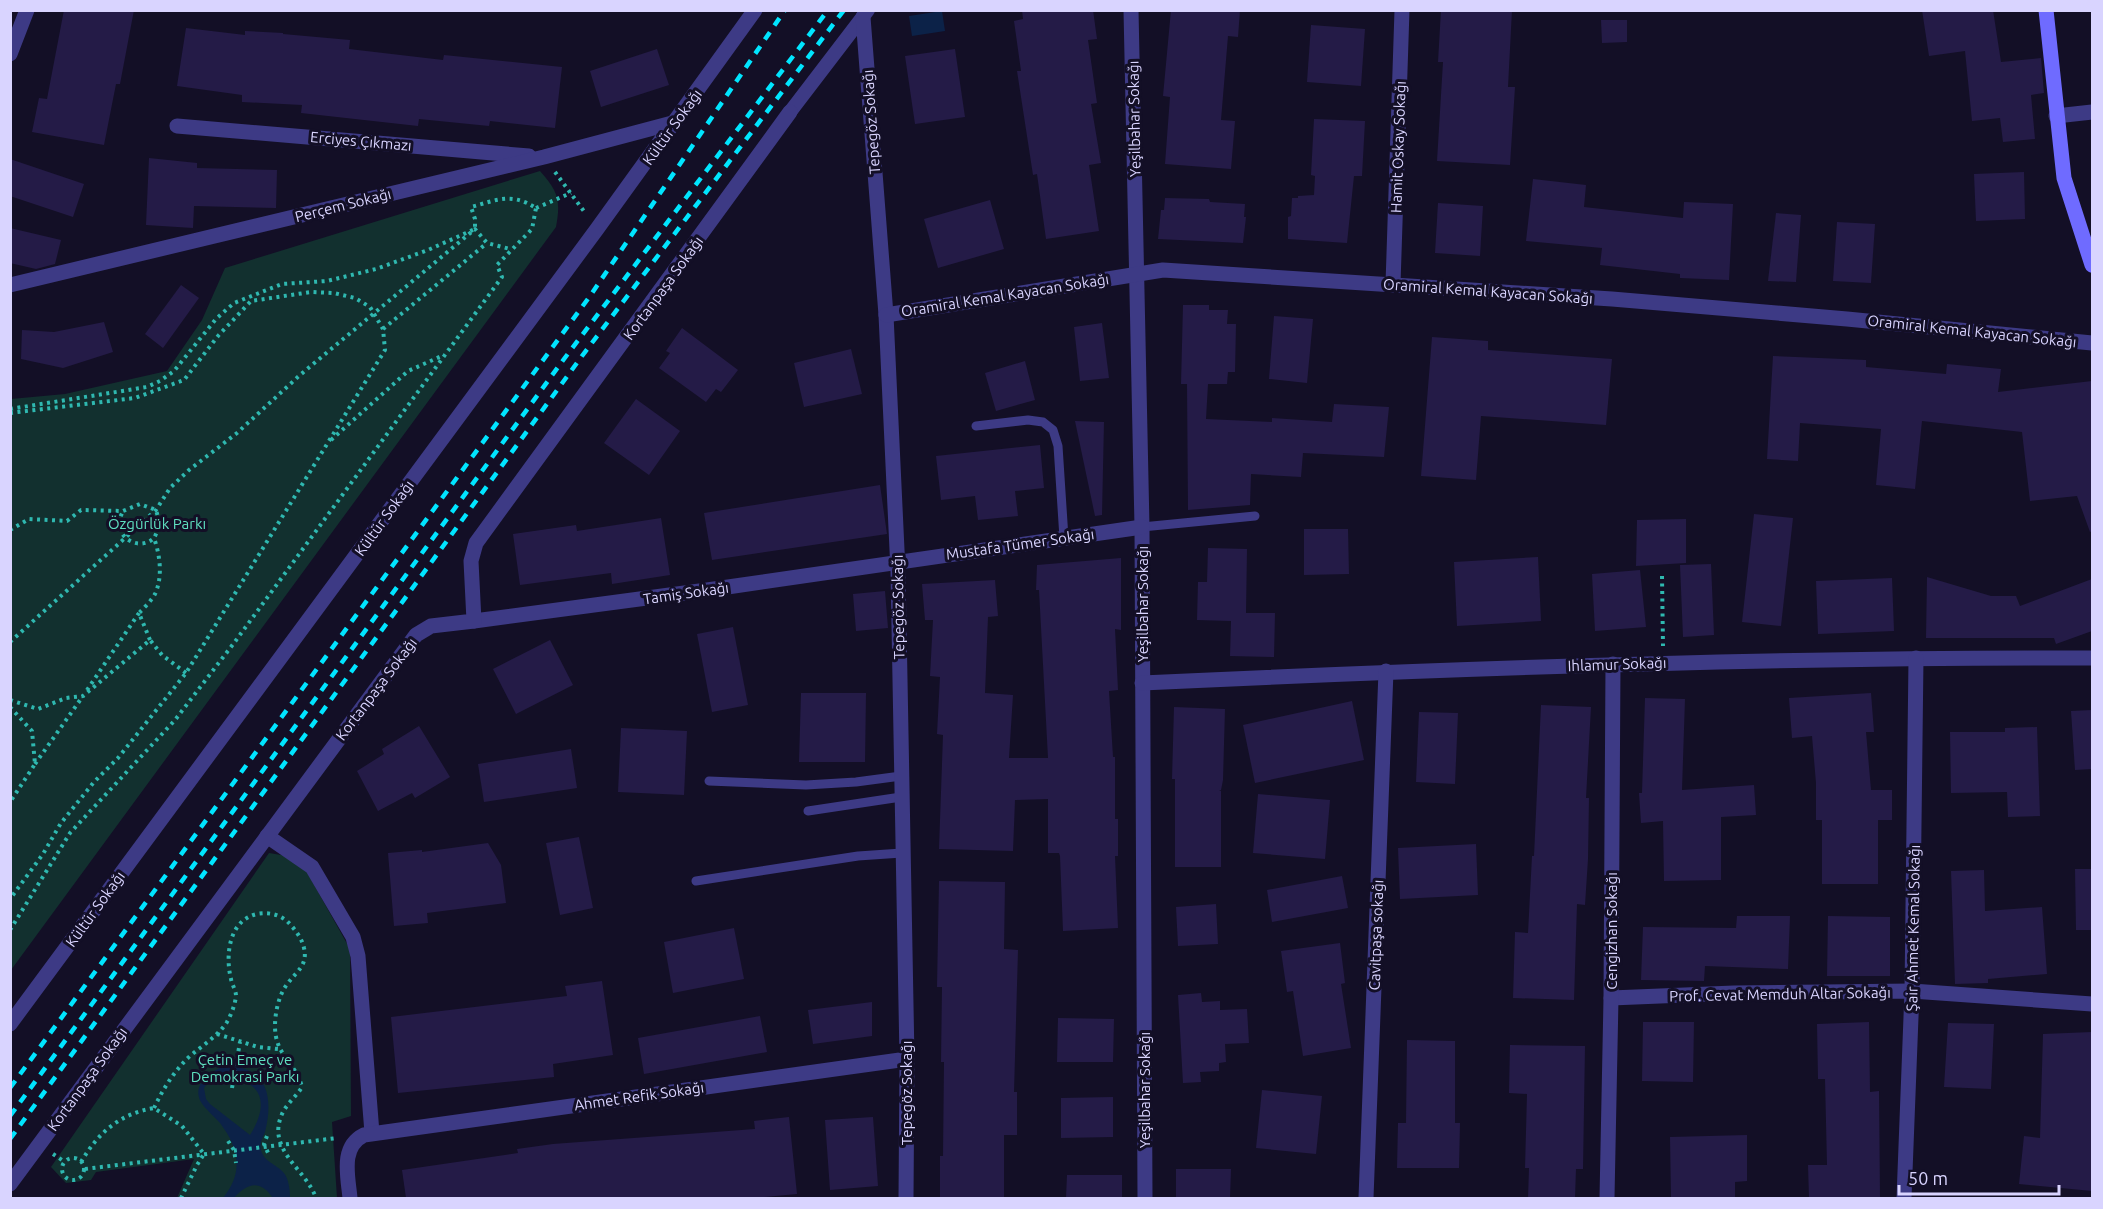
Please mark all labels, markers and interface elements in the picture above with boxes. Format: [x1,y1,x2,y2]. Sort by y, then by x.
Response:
street label: Yeşilbahar Sokağı [1124,61,1144,177]
street label: Tepegöz Sokağı [859,69,883,175]
street label: Hamit Oskay Sokağı [1387,81,1409,213]
street label: Kültür Sokağı [639,86,705,168]
street label: Erciyes Çıkmazı [310,128,412,154]
street label: Perçem Sokağı [293,185,393,225]
street label: Kortanpaşa Sokağı [620,233,706,343]
street label: Oramiral Kemal Kayacan Sokağı [900,270,1110,320]
street label: Oramiral Kemal Kayacan Sokağı [1383,275,1593,307]
street label: Oramiral Kemal Kayacan Sokağı [1867,312,2077,350]
street label: Kültür Sokağı [351,477,417,559]
park label: Özgürlük Parkı [108,515,206,532]
street label: Mustafa Tümer Sokağı [945,525,1095,563]
street label: Yeşilbahar Sokağı [1134,546,1151,662]
street label: Tepegöz Sokağı [889,554,907,660]
street label: Tamiş Sokağı [642,579,730,607]
street label: Kortanpaşa Sokağı [332,634,420,744]
street label: Ihlamur Sokağı [1567,654,1667,674]
street label: Şair Ahmet Kemal Sokağı [1903,845,1923,1011]
street label: Kültür Sokağı [62,868,128,950]
street label: Cengizhan Sokağı [1603,872,1620,990]
street label: Cavitpaşa sokağı [1366,879,1386,991]
street label: Prof. Cevat Memduh Altar Sokağı [1669,984,1891,1004]
street label: Kortanpaşa Sokağı [44,1024,130,1134]
street label: Yeşilbahar Sokağı [1136,1032,1153,1148]
street label: Tepegöz Sokağı [898,1041,915,1145]
park label: Çetin Emeç ve Demokrasi Parkı [191,1051,299,1085]
street label: Ahmet Refik Sokağı [573,1078,705,1114]
scale bar [1899,1158,2060,1196]
text: 50 m [1908,1168,1948,1188]

